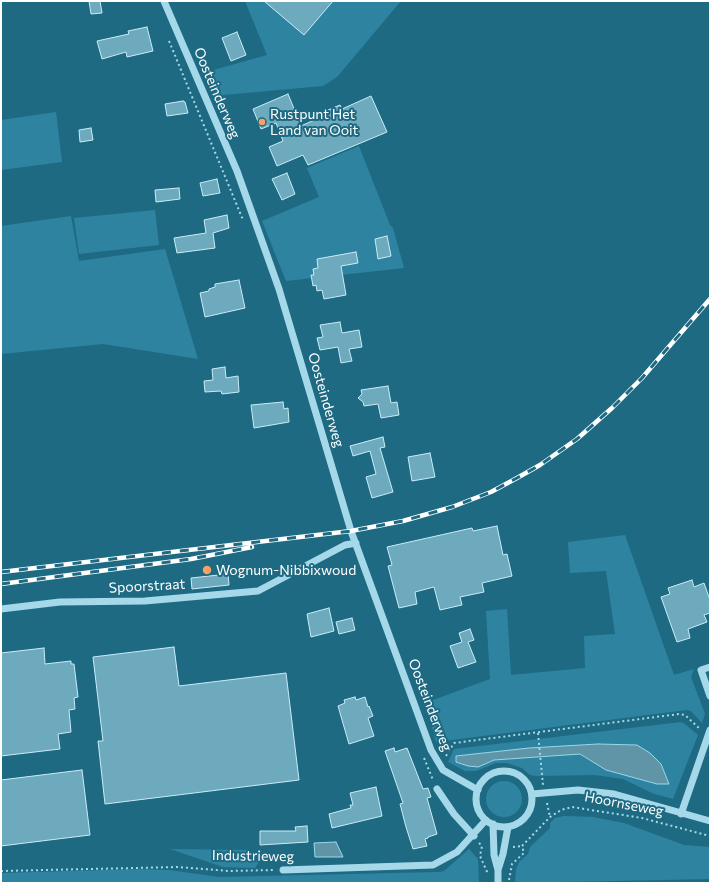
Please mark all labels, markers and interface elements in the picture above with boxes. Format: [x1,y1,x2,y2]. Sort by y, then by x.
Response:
street label: Oosteinderweg [190,45,244,141]
place label: Rustpunt Het Land van Ooit [270,106,358,138]
marker: Rustpunt Het Land van Ooit [257,117,267,127]
street label: Oosteinderweg [304,351,348,449]
place label: Wognum-Nibbixwoud [216,562,356,578]
marker: Wognum-Nibbixwoud [201,564,213,576]
street label: Spoorstraat [108,576,186,596]
street label: Oosteinderweg [405,656,455,754]
street label: Hoornseweg [583,788,665,820]
street label: Industrieweg [212,847,294,865]

